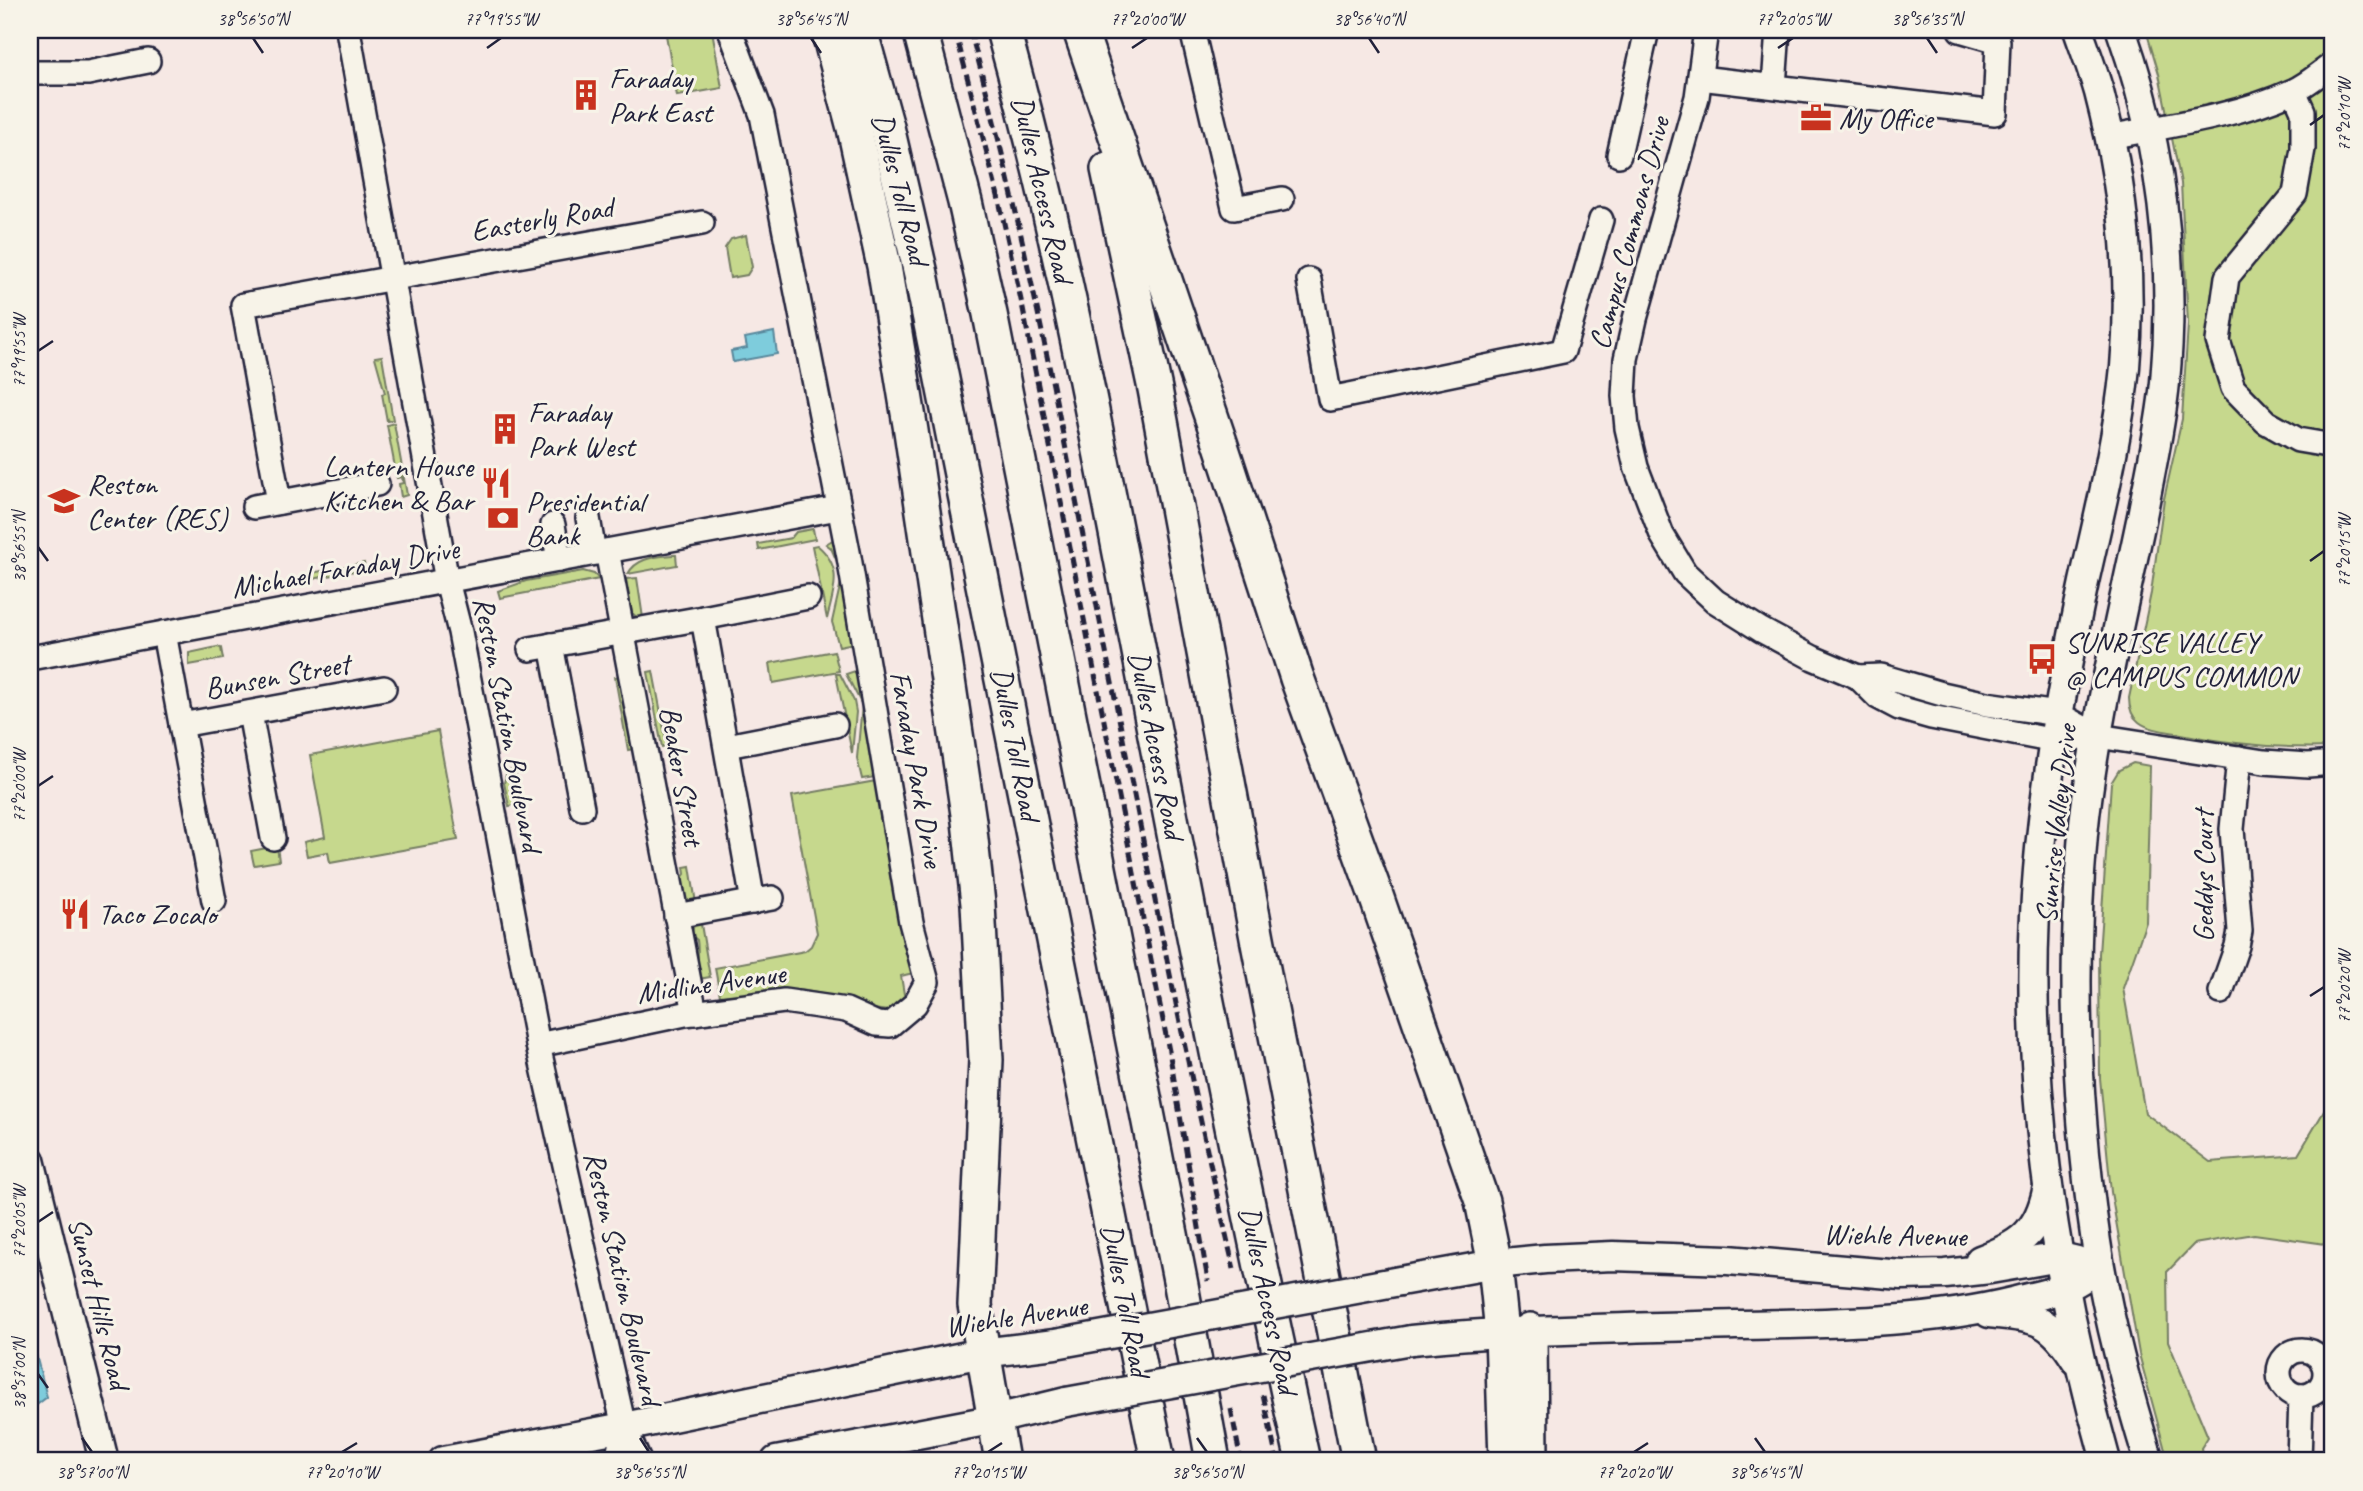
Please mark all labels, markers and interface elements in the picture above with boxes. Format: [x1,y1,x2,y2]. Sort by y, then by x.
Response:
text: 38°56'50"N [218,8,292,30]
text: 77°19'55"W [464,8,541,30]
text: 38°56'45"N [776,8,850,30]
text: 77°20'00"W [1110,8,1187,30]
text: 38°56'40"N [1334,8,1408,30]
text: 77°20'05"W [1756,8,1833,30]
text: 38°56'35"N [1892,8,1966,30]
place label: Faraday Park East [609,59,715,131]
text: 77°20'10"W [2333,75,2355,152]
building icon: Faraday Park East [569,78,603,112]
street label: Dulles Access Road [1003,92,1084,290]
place label: My Office [1839,99,1935,137]
office icon: My Office [1799,101,1833,135]
street label: Dulles Toll Road [864,109,939,273]
street label: Campus Commons Drive [1580,111,1679,353]
street label: Easterly Road [468,187,620,250]
text: 77°19'55"W [8,311,30,388]
place label: Faraday Park West [528,393,637,465]
building icon: Faraday Park West [488,412,522,446]
place label: Lantern House Kitchen & Bar [324,447,476,519]
place label: Reston Center (RES) [87,465,229,537]
restaurant icon: Lantern House Kitchen & Bar [479,466,513,500]
place label: Presidential Bank [526,482,649,554]
school or university icon: Reston Center (RES) [47,484,81,518]
bank icon: Presidential Bank [486,501,520,535]
text: 38°56'55"N [8,508,30,582]
text: 77°20'15"W [2333,511,2355,588]
street label: Michael Faraday Drive [228,529,464,607]
street label: Reston Station Boulevard [465,593,552,859]
place label: SUNRISE VALLEY @ CAMPUS COMMON [2065,623,2301,695]
bus stop icon: SUNRISE VALLEY @ CAMPUS COMMON [2025,642,2059,676]
street label: Bunsen Street [202,644,356,707]
street label: Dulles Access Road [1120,648,1195,846]
street label: Dulles Toll Road [983,664,1050,828]
street label: Faraday Park Drive [881,668,953,872]
street label: Beaker Street [651,703,713,852]
street label: Sunrise Valley Drive [2027,721,2086,925]
text: 77°20'00"W [8,746,30,823]
street label: Geddys Court [2184,806,2222,942]
place label: Taco Zocalo [98,895,220,933]
restaurant icon: Taco Zocalo [58,897,92,931]
text: 77°20'20"W [2333,947,2355,1024]
street label: Midline Avenue [634,953,790,1012]
street label: Reston Station Boulevard [575,1148,672,1412]
text: 77°20'05"W [8,1182,30,1259]
street label: Dulles Access Road [1231,1203,1308,1401]
street label: Sunset Hills Road [59,1213,140,1397]
street label: Wiehle Avenue [1823,1215,1969,1255]
street label: Dulles Toll Road [1093,1220,1160,1384]
street label: Wiehle Avenue [942,1286,1092,1346]
text: 38°57'00"N [8,1335,30,1409]
text: 38°57'00"N [57,1461,131,1483]
text: 77°20'10"W [305,1461,382,1483]
text: 38°56'55"N [614,1461,688,1483]
text: 77°20'15"W [951,1461,1028,1483]
text: 38°56'50"N [1172,1461,1246,1483]
text: 77°20'20"W [1597,1461,1674,1483]
text: 38°56'45"N [1730,1461,1804,1483]

